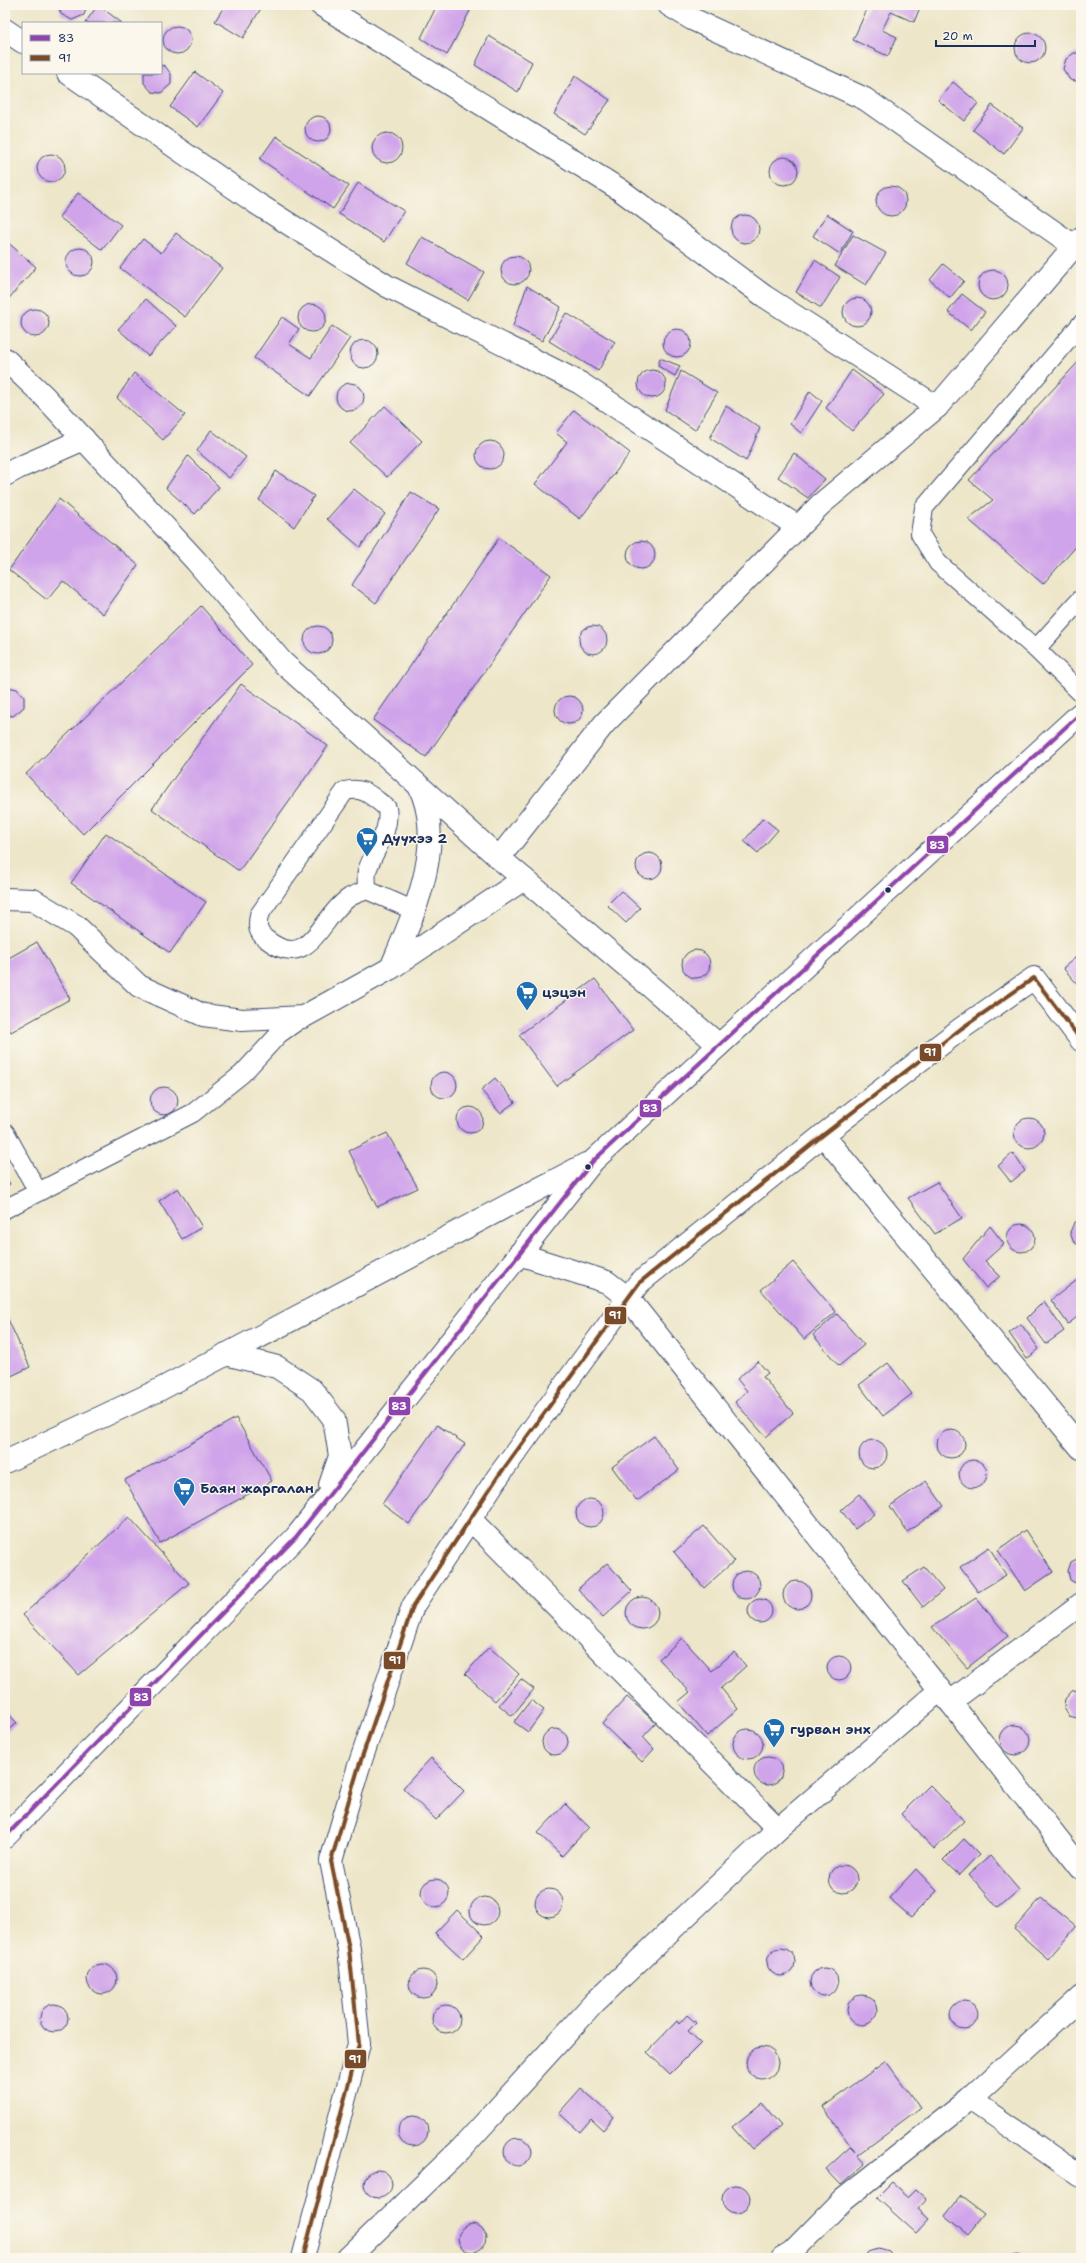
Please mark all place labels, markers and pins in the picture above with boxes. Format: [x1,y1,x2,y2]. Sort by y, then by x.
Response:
supermarket icon: Дүүхээ 2 [354,825,380,858]
place label: Дүүхээ 2 [382,829,447,847]
unlabelled marker [883,885,893,895]
supermarket icon: цэцэн [514,979,540,1012]
place label: цэцэн [542,983,586,1001]
unlabelled marker [583,1162,593,1172]
supermarket icon: Баян жаргалан [171,1475,197,1508]
place label: Баян жаргалан [200,1479,314,1497]
supermarket icon: гурван энх [761,1716,787,1749]
place label: гурван энх [790,1720,871,1738]

